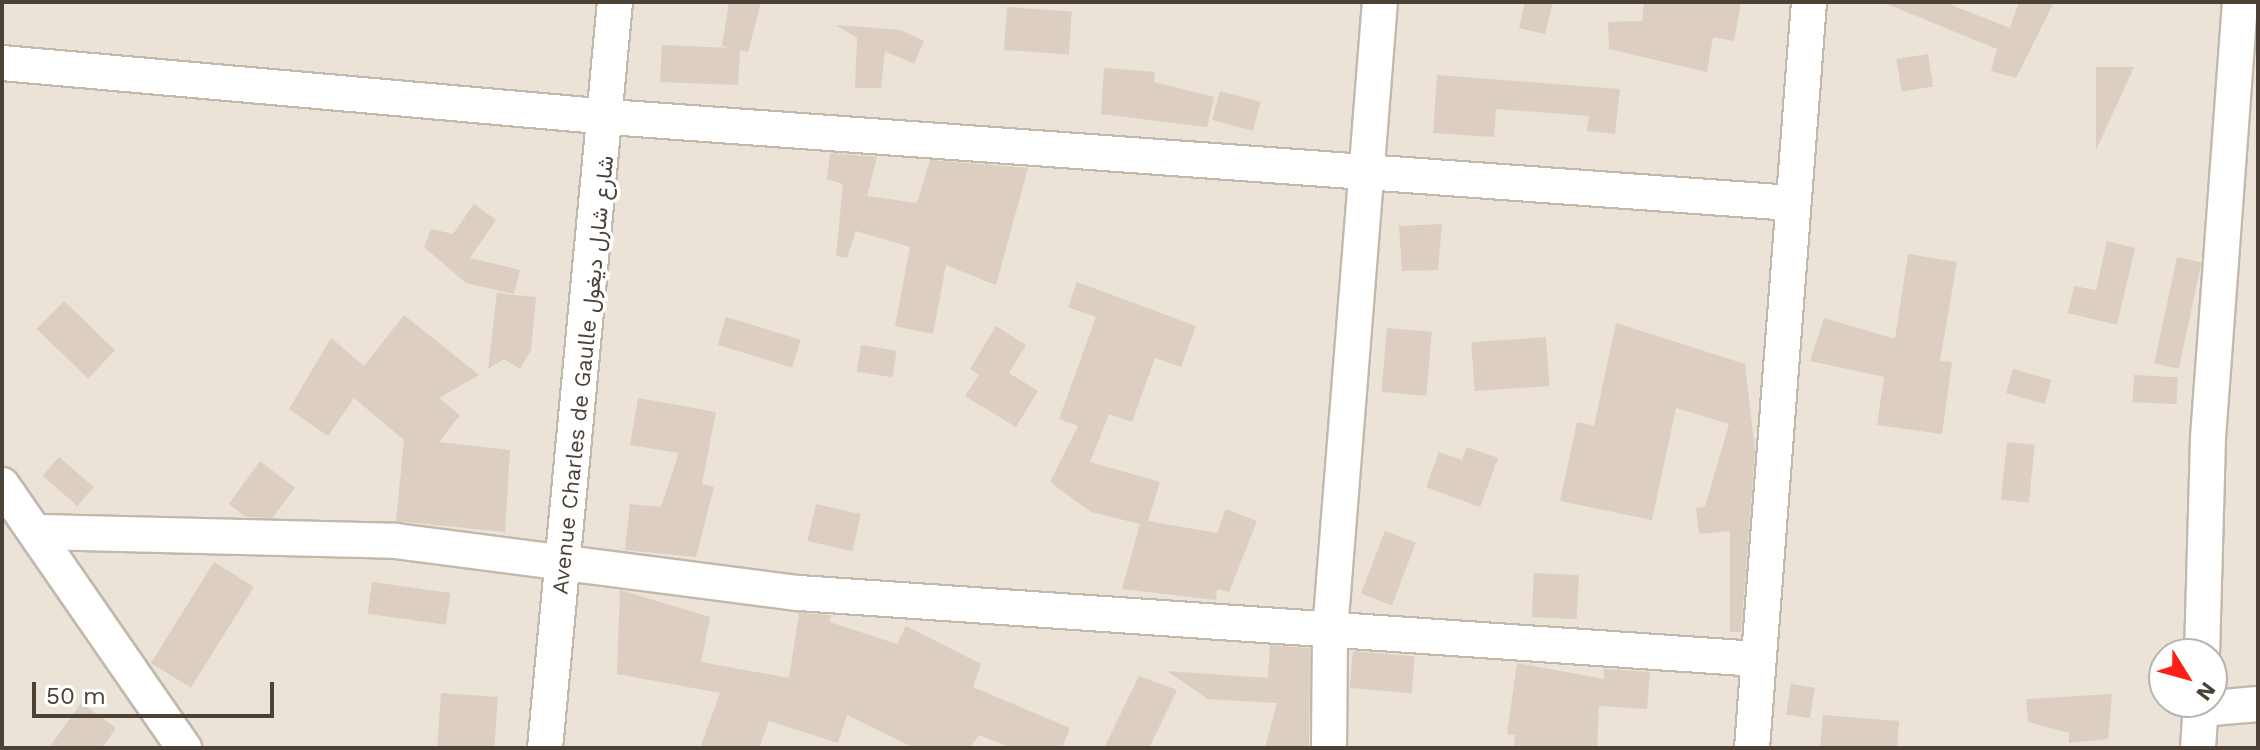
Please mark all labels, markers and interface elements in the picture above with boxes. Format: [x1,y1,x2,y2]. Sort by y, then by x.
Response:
street label: Avenue Charles de Gaulle شارع شارل ديغول [547,154,619,596]
north arrow [2148,638,2228,718]
scale bar [36,666,278,716]
text: N [2191,678,2221,706]
text: 50 m [46,682,106,710]

